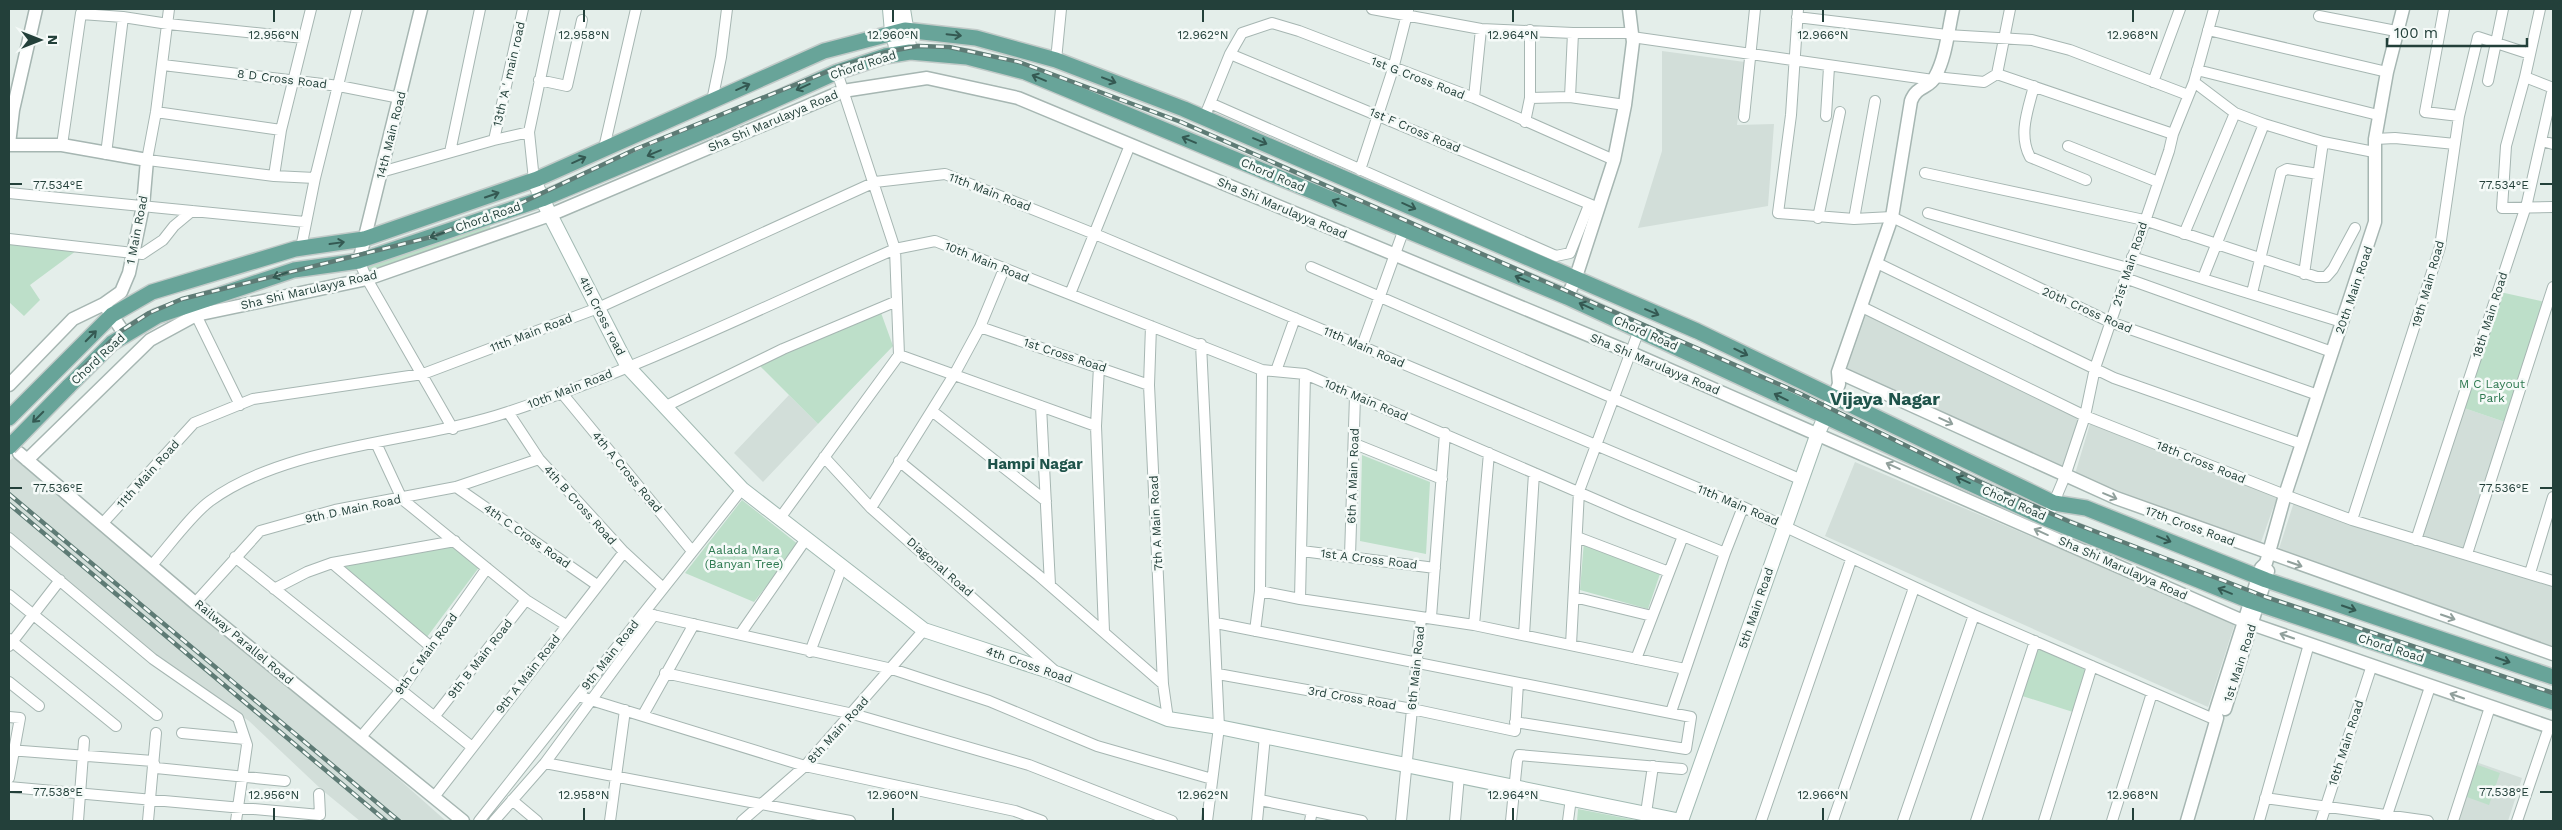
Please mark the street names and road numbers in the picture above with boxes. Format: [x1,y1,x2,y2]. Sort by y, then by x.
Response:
street label: 13th 'A ' main road [490,20,528,128]
street label: Chord Road [828,48,898,82]
street label: 1st G Cross Road [1369,54,1467,102]
street label: 8 D Cross Road [236,67,328,91]
street label: Sha Shi Marulayya Road [706,87,840,155]
street label: 14th Main Road [373,90,409,180]
street label: 1st F Cross Road [1367,105,1463,155]
street label: Chord Road [1239,155,1307,195]
street label: 11th Main Road [947,170,1033,214]
street label: Sha Shi Marulayya Road [1215,174,1349,242]
street label: 1 Main Road [123,194,151,266]
street label: Chord Road [453,199,523,235]
street label: 21st Main Road [2110,220,2150,308]
street label: 10th Main Road [943,239,1031,285]
street label: 19th Main Road [2409,239,2447,329]
street label: 20th Main Road [2332,244,2376,336]
street label: Sha Shi Marulayya Road [239,267,379,313]
street label: 18th Main Road [2469,270,2511,360]
street label: 4th Cross road [576,274,628,358]
street label: 20th Cross Road [2040,284,2134,336]
street label: 11th Main Road [488,311,574,355]
street label: Chord Road [1612,313,1680,353]
street label: 11th Main Road [1321,324,1407,370]
street label: Sha Shi Marulayya Road [1588,330,1722,398]
street label: Chord Road [68,331,128,387]
street label: 1st Cross Road [1022,335,1108,375]
street label: 10th Main Road [526,366,614,412]
street label: 10th Main Road [1322,376,1410,424]
street label: 6th A Main Road [1344,428,1362,524]
street label: 4th A Cross Road [589,429,665,515]
street label: 11th Main Road [114,437,182,511]
street label: 18th Cross Road [2154,438,2248,486]
street label: 4th B Cross Road [541,462,619,548]
street label: 7th A Main Road [1147,475,1165,571]
street label: 11th Main Road [1695,482,1781,528]
street label: Chord Road [1980,483,2048,523]
street label: 9th D Main Road [304,492,402,526]
street label: 4th C Cross Road [481,501,573,571]
street label: 17th Cross Road [2143,503,2237,549]
street label: Sha Shi Marulayya Road [2056,533,2190,603]
street label: Diagonal Road [904,534,976,600]
street label: 1st A Cross Road [1320,546,1418,572]
street label: 5th Main Road [1736,566,1776,650]
street label: Railway Parallel Road [192,597,296,687]
street label: 9th C Main Road [392,611,460,697]
street label: 9th B Main Road [445,617,515,701]
street label: 9th Main Road [578,617,642,693]
street label: 1st Main Road [2221,622,2259,704]
street label: 6th Main Road [1405,625,1427,711]
street label: Chord Road [2356,631,2426,665]
street label: 9th A Main Road [493,632,563,716]
street label: 4th Cross Road [984,644,1074,686]
street label: 3rd Cross Road [1307,683,1397,713]
street label: 8th Main Road [804,694,872,766]
street label: 16th Main Road [2326,698,2366,788]

